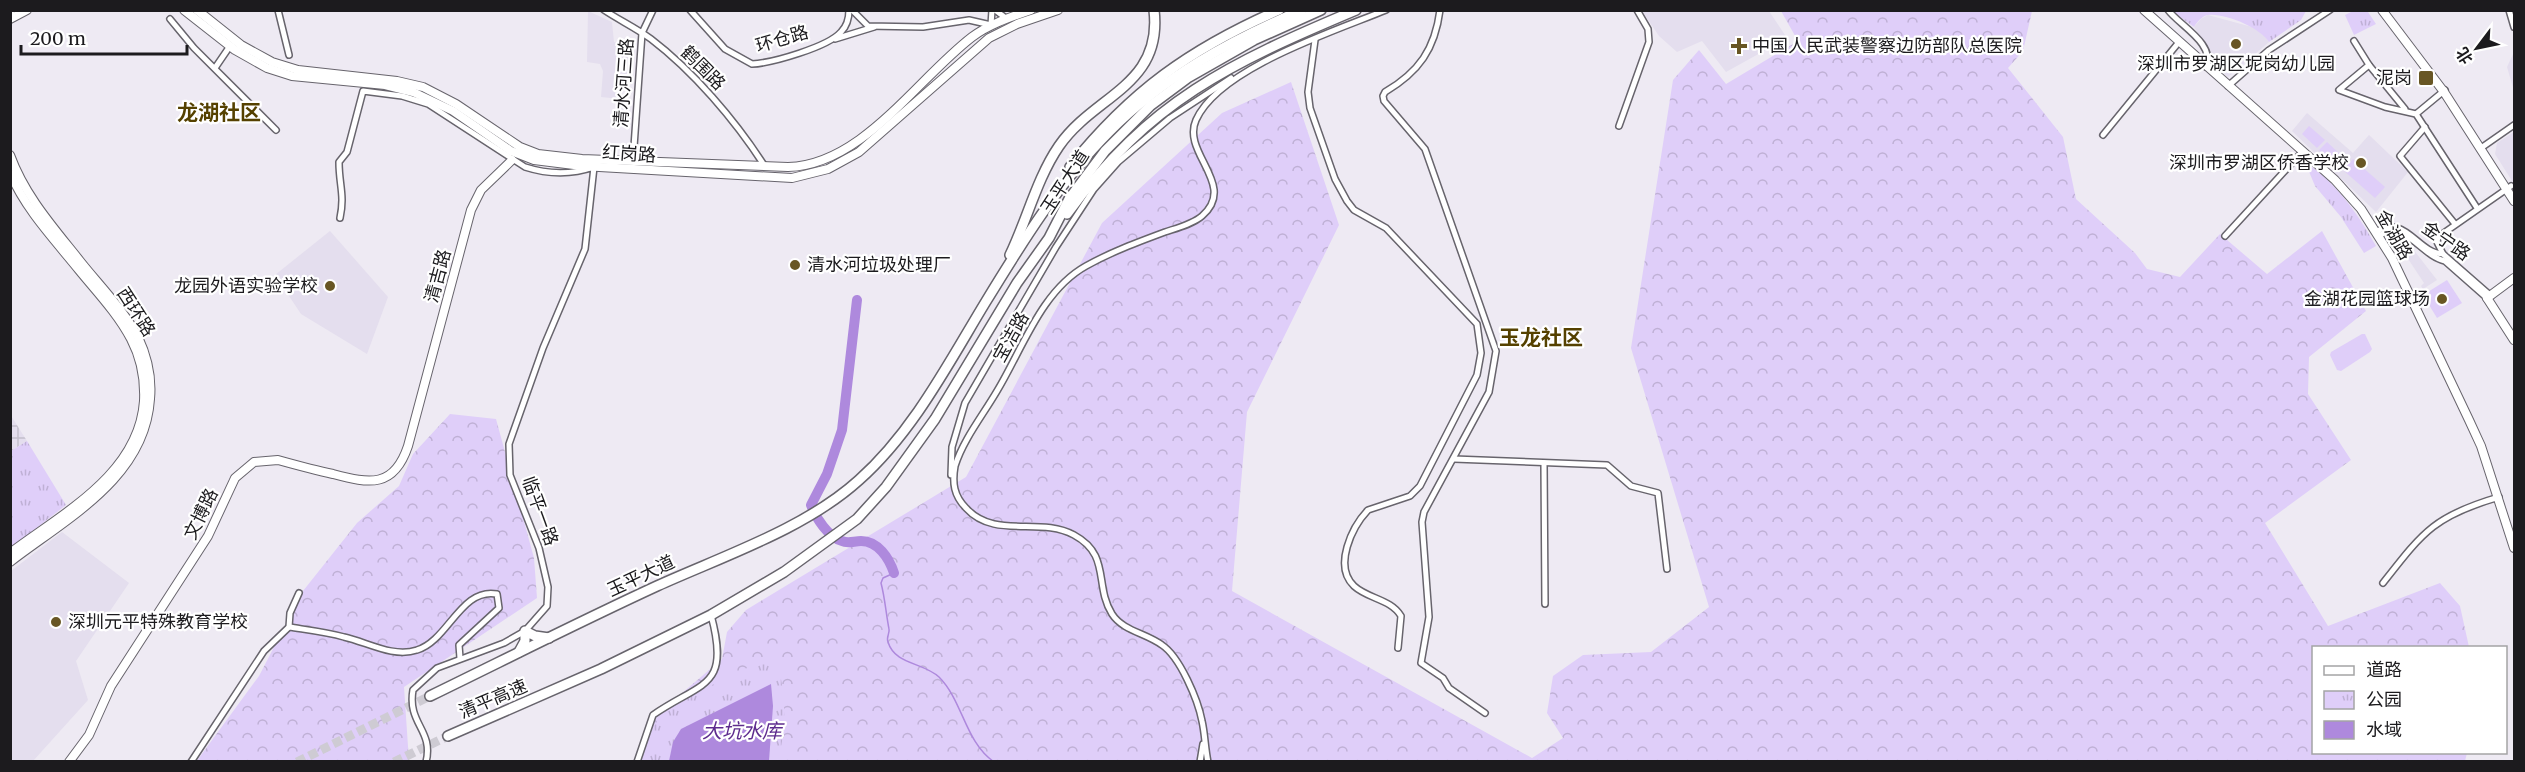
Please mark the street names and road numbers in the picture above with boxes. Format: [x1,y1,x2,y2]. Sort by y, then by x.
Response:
street label: 环仓路 [753,20,811,57]
street label: 清水河三路 [609,37,638,129]
street label: 鹤围路 [676,40,731,95]
street label: 红岗路 [601,140,657,167]
street label: 玉平大道 [1035,145,1094,218]
street label: 金湖路 [2371,206,2418,264]
street label: 金宁路 [2418,216,2475,265]
street label: 清吉路 [419,247,456,305]
street label: 西环路 [112,283,161,341]
street label: 宝洁路 [987,308,1034,366]
street label: 临平一路 [517,473,564,549]
street label: 文博路 [178,484,223,543]
street label: 玉平大道 [603,550,678,601]
street label: 清平高速 [455,674,530,723]

